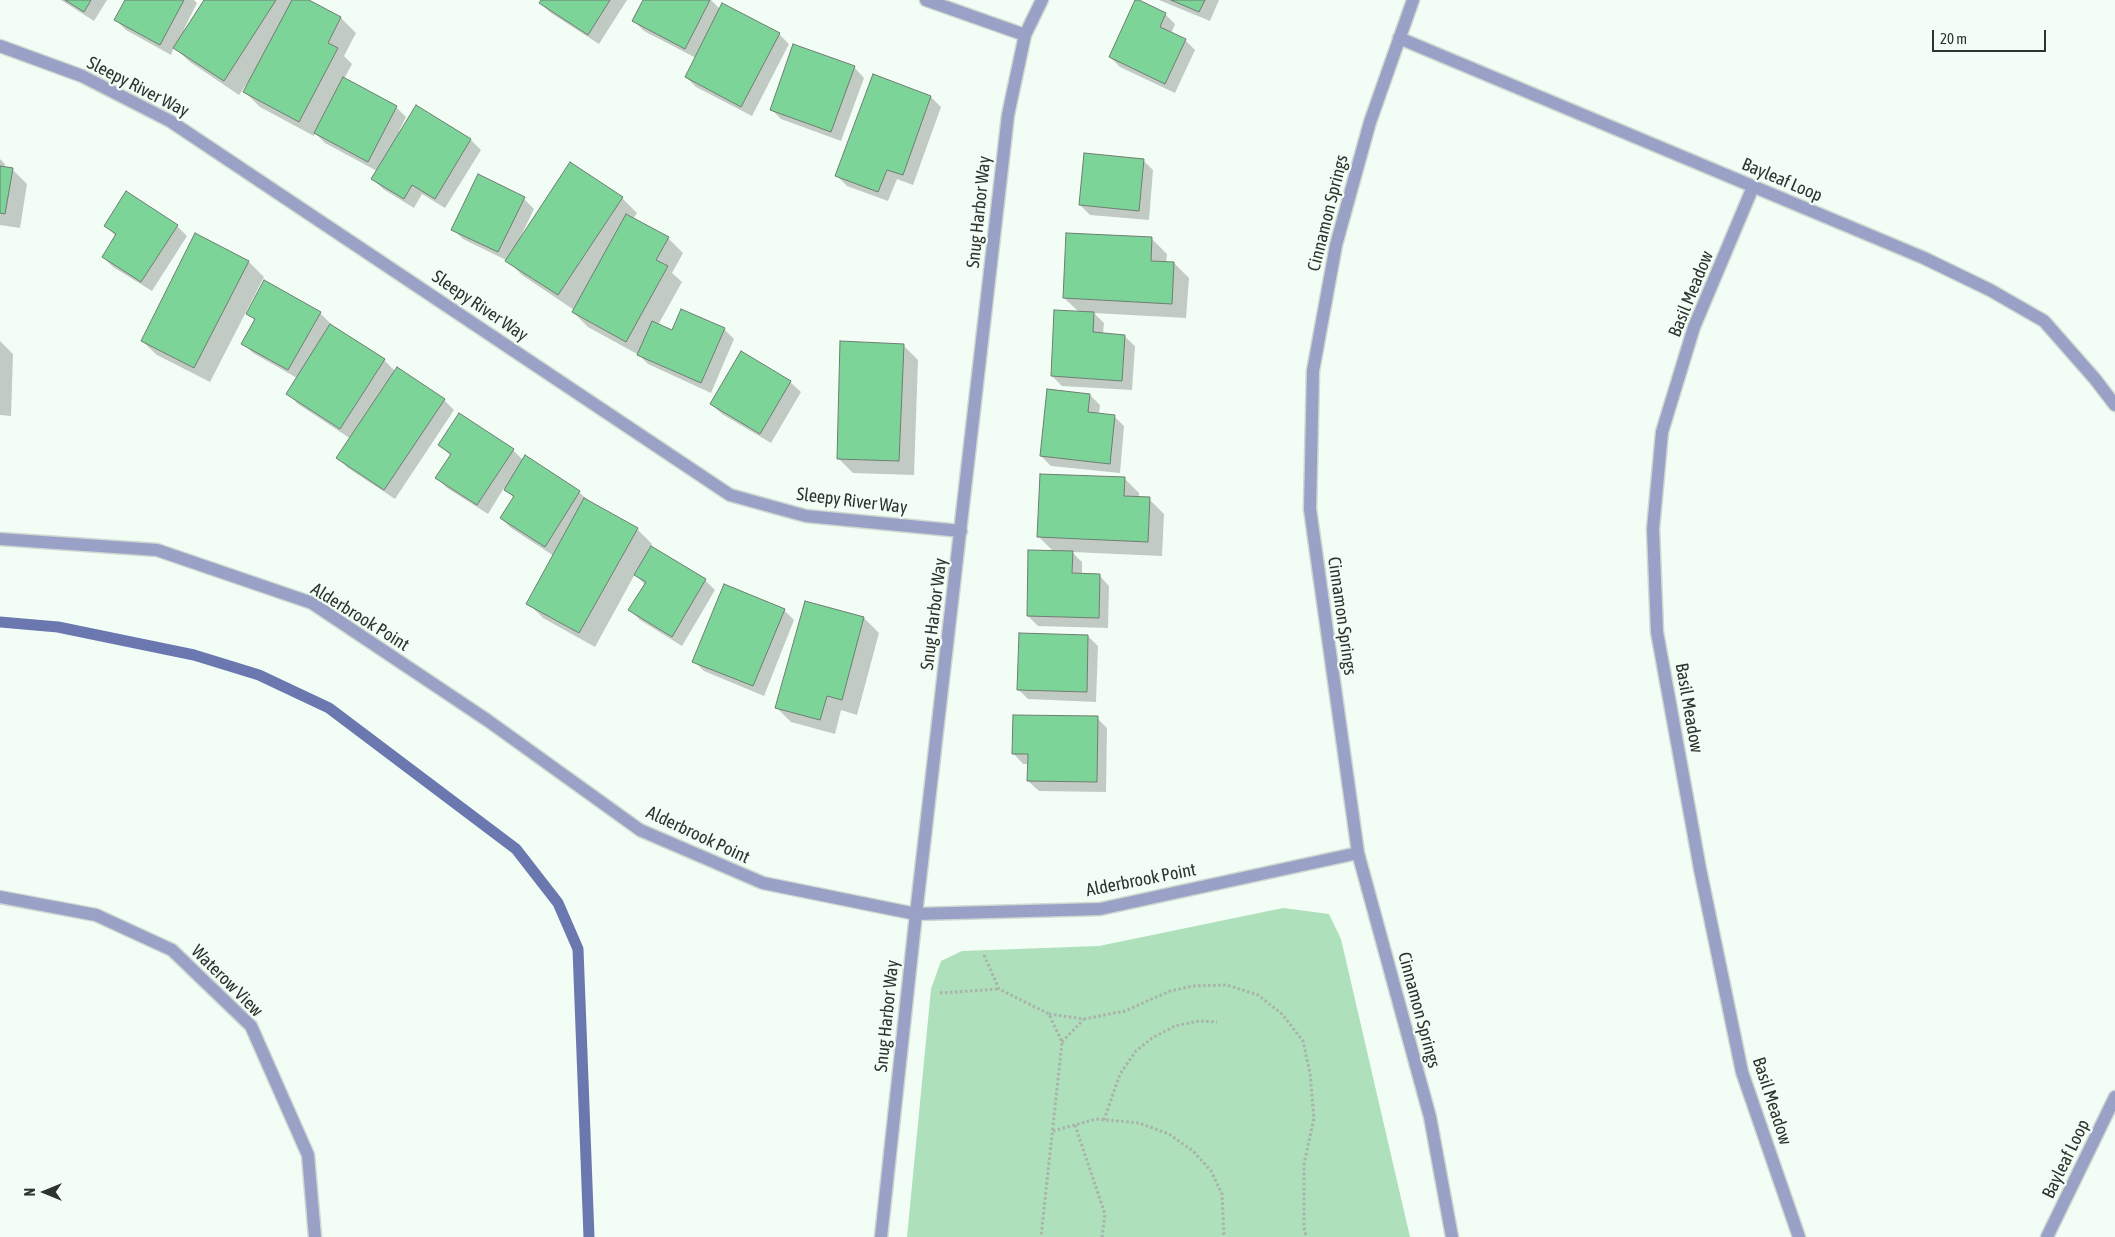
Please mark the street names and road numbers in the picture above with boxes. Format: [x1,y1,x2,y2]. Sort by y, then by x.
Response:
street label: Sleepy River Way [84,52,192,122]
street label: Cinnamon Springs [1303,153,1353,273]
street label: Bayleaf Loop [1739,153,1825,207]
street label: Snug Harbor Way [962,155,996,269]
street label: Basil Meadow [1664,248,1718,340]
street label: Sleepy River Way [428,266,532,346]
street label: Sleepy River Way [795,484,909,518]
street label: Cinnamon Springs [1323,556,1361,676]
street label: Snug Harbor Way [916,557,952,671]
street label: Alderbrook Point [307,578,413,656]
street label: Basil Meadow [1670,661,1708,755]
street label: Alderbrook Point [643,802,753,868]
street label: Alderbrook Point [1084,859,1198,901]
street label: Waterow View [187,941,267,1021]
street label: Cinnamon Springs [1393,950,1445,1070]
street label: Snug Harbor Way [870,959,904,1073]
street label: Basil Meadow [1748,1054,1796,1148]
street label: Bayleaf Loop [2038,1116,2094,1202]

